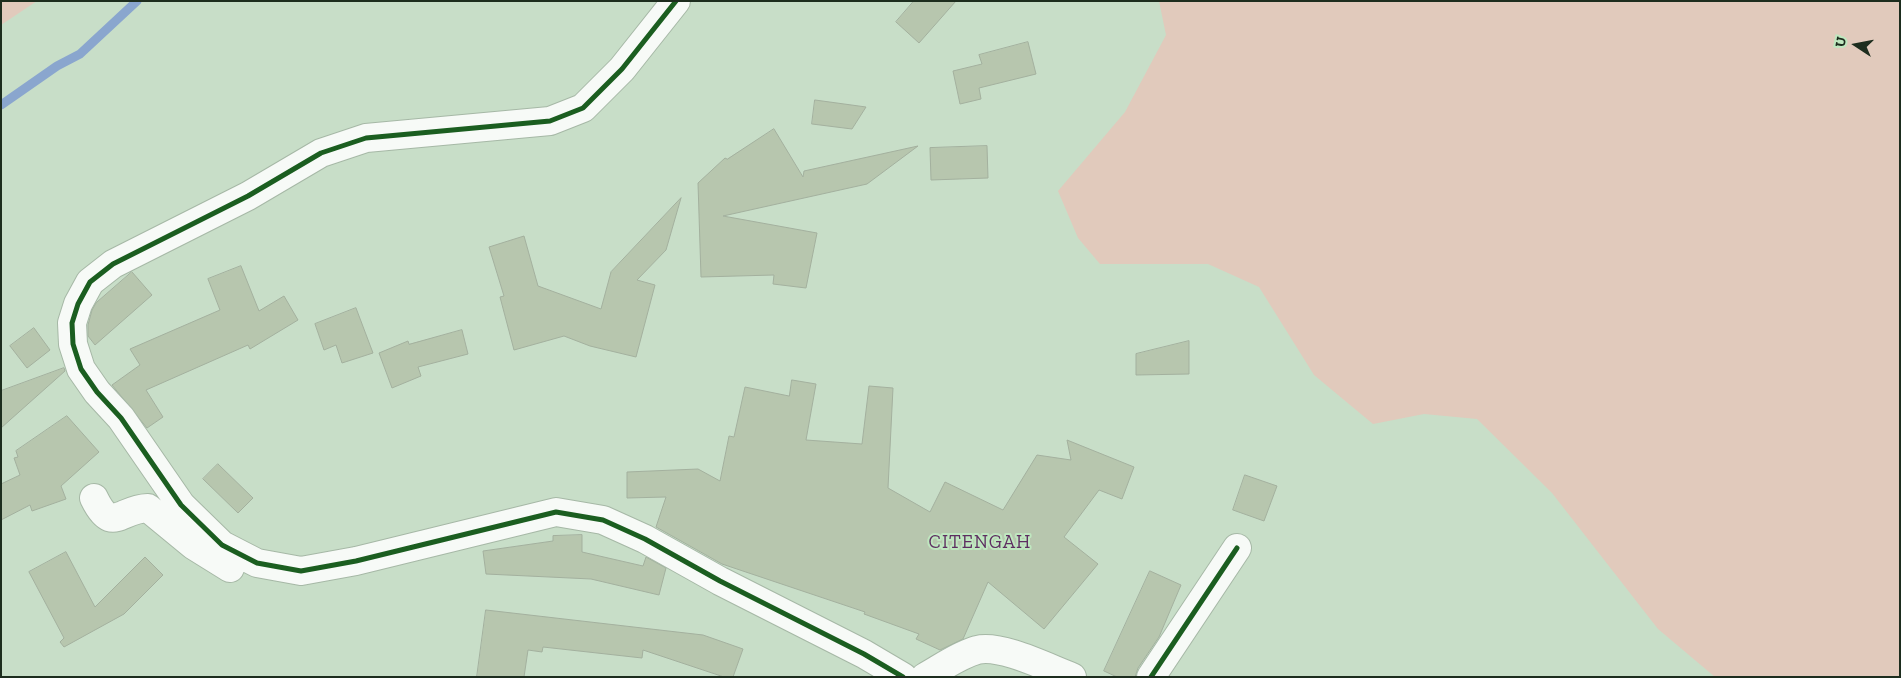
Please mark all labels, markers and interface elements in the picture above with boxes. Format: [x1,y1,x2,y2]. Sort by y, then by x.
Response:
north arrow [1831,20,1881,70]
text: U [1831,35,1850,49]
district label: CITENGAH [928,532,1032,554]

